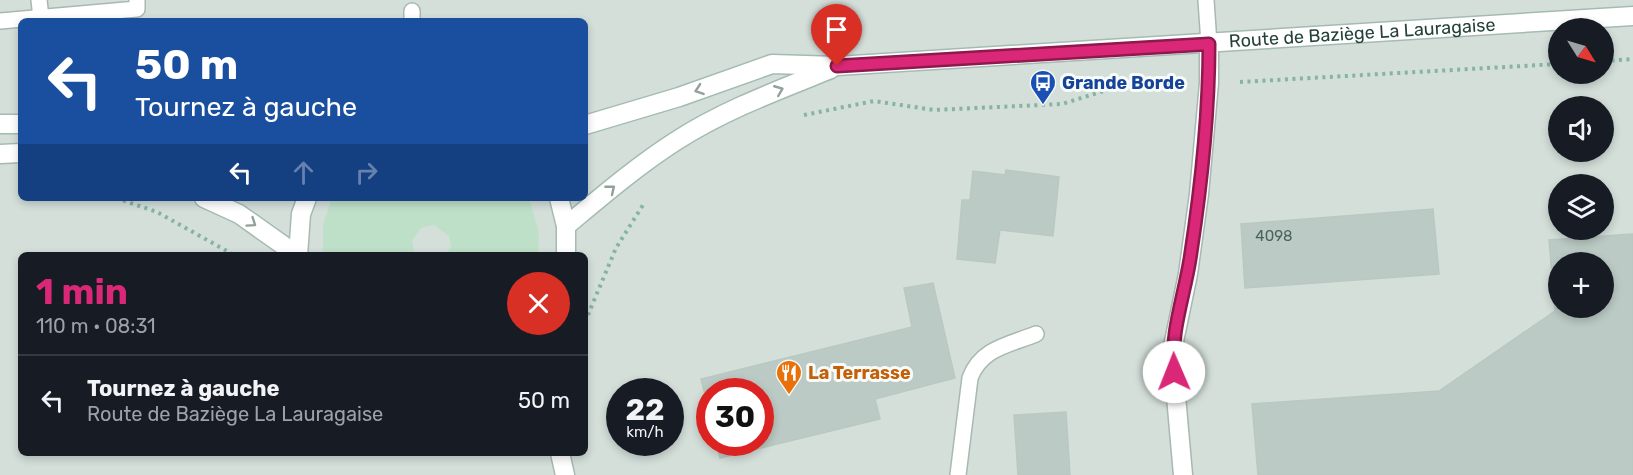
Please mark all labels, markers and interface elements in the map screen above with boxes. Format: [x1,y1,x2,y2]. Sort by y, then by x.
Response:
pin [811,4,862,66]
icon: arrive [820,13,853,46]
street label: Route de Baziège La Lauragaise [1228,14,1496,52]
north arrow [1548,18,1614,84]
map controls [1548,18,1614,318]
text: 50 m [135,40,238,90]
icon: left [36,42,114,120]
bus stop icon: Grande Borde [1028,68,1058,106]
place label: Grande Borde [1062,72,1185,94]
one-way arrow [695,83,705,96]
one-way arrow [773,85,783,98]
text: Tournez à gauche [135,91,357,123]
button: sound [1548,96,1614,162]
icon: left [224,156,257,189]
icon: ahead [287,156,320,189]
icon: right [350,156,383,189]
button: layers [1548,174,1614,240]
one-way arrow [604,185,615,196]
one-way arrow [246,216,257,227]
house number: 4098 [1255,227,1293,245]
button: + [1548,252,1614,318]
text: 1 min [36,270,128,313]
button: close [507,272,570,335]
text: 110 m · 08:31 [36,314,156,338]
position arrow [1142,340,1206,404]
restaurant icon: La Terrasse [774,358,804,396]
place label: La Terrasse [808,362,911,384]
text: Tournez à gauche [87,375,280,402]
speed limit sign: 30 [696,378,774,456]
icon: left [36,384,69,417]
text: 50 m [518,387,570,414]
text: 22 [626,392,665,428]
text: Route de Baziège La Lauragaise [87,402,383,426]
text: km/h [626,423,664,441]

